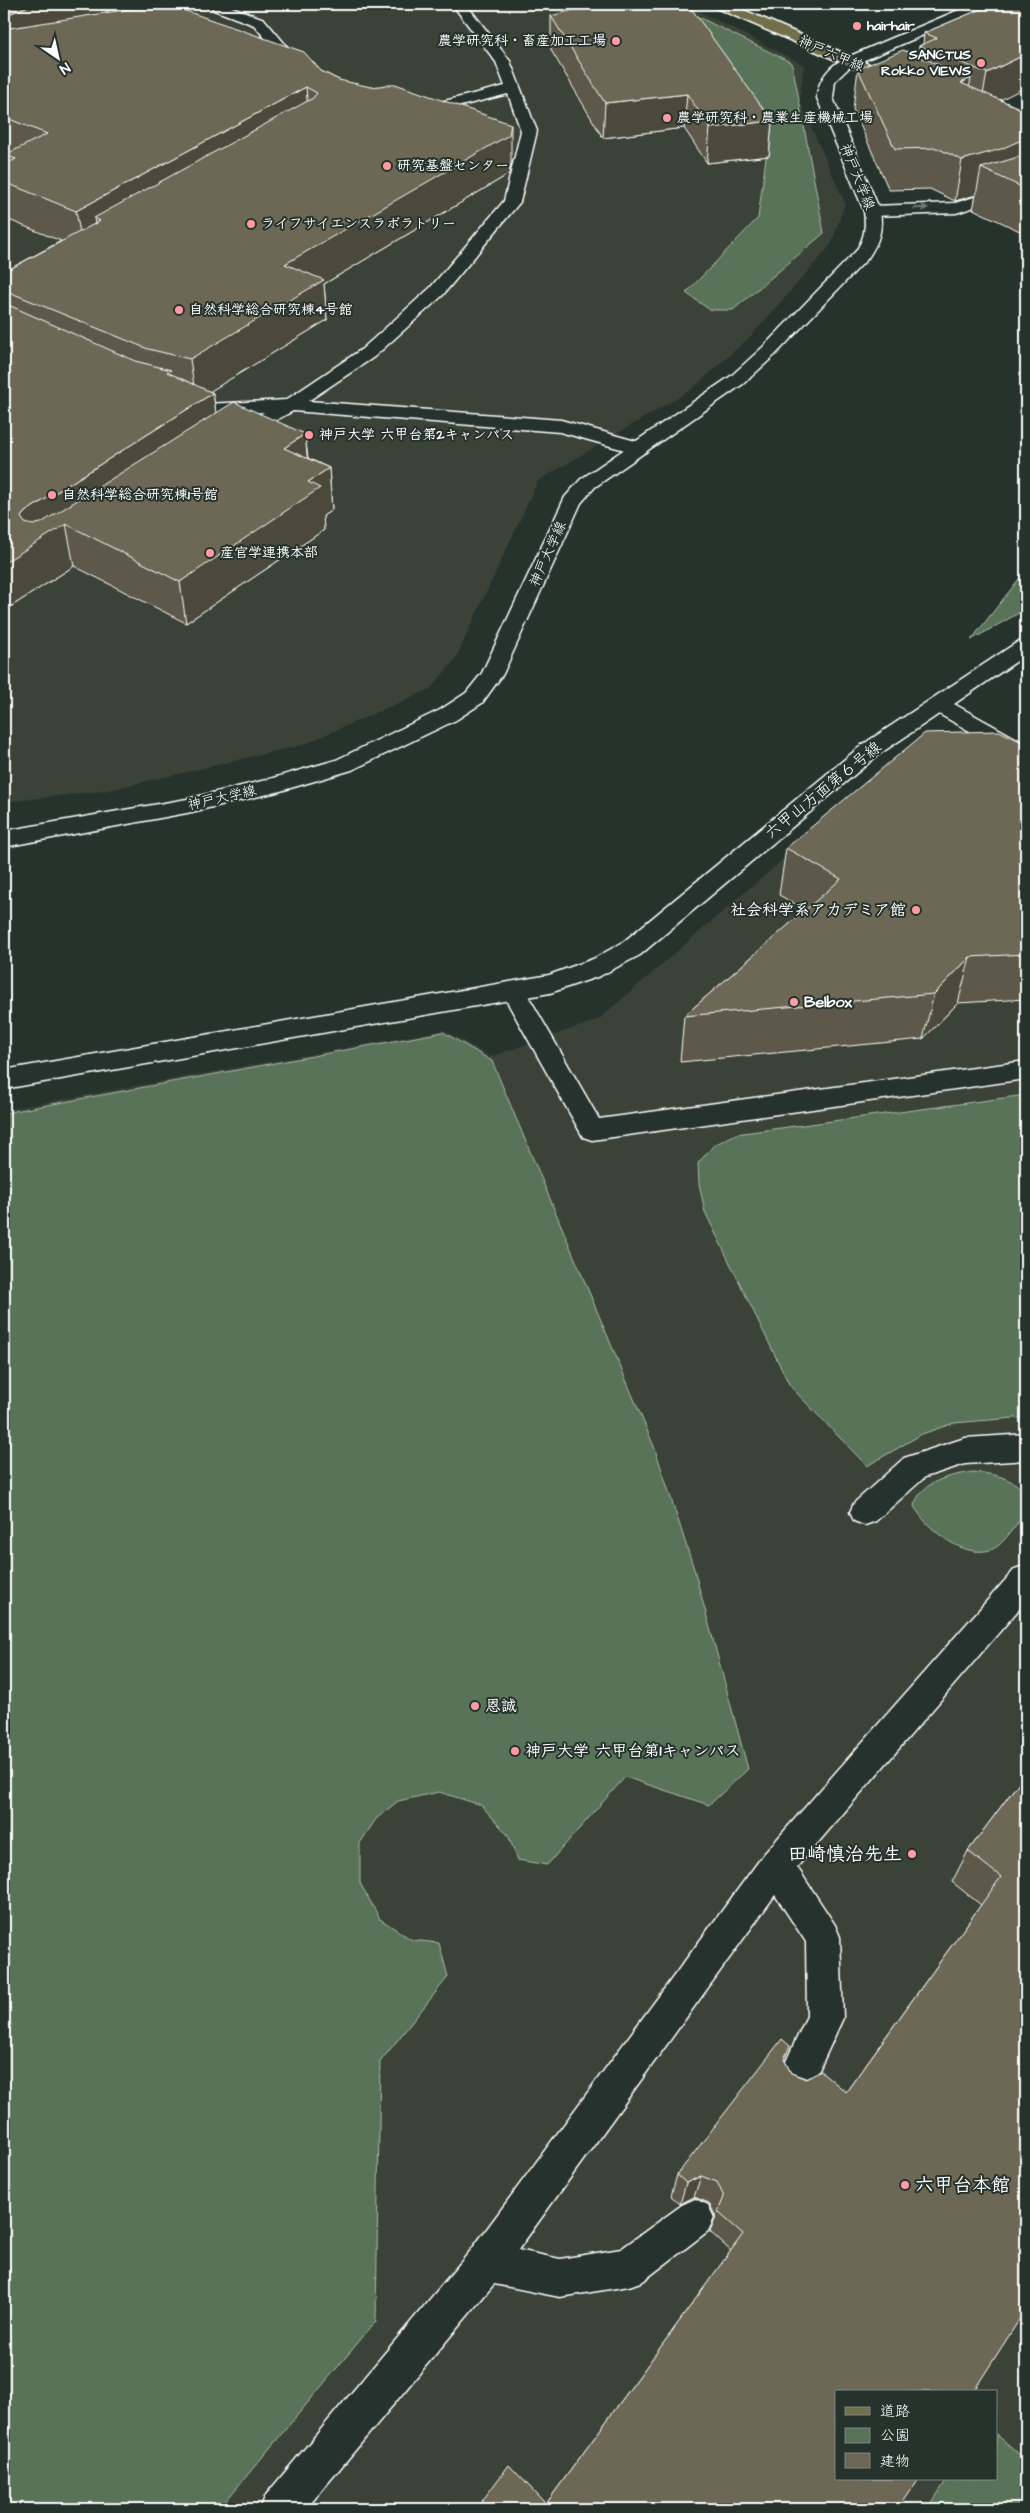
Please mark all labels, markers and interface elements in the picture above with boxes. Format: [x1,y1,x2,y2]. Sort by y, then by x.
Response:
place label: hairhair [867,16,915,36]
marker: hairhair [851,20,863,32]
place label: 農学研究科・畜産加工工場 [438,31,606,51]
street label: 神戸六甲線 [795,31,867,77]
north arrow [32,32,82,82]
marker: 農学研究科・畜産加工工場 [610,35,622,47]
place label: SANCTUS Rokko VIEWS [881,45,971,81]
text: N [55,57,74,79]
marker: SANCTUS Rokko VIEWS [975,57,987,69]
place label: 農学研究科・農業生産機械工場 [677,108,873,128]
marker: 農学研究科・農業生産機械工場 [661,112,673,124]
street label: 神戸大学線 [835,141,879,213]
place label: 研究基盤センター [397,156,509,176]
marker: 研究基盤センター [381,160,393,172]
one-way arrow [913,204,929,212]
place label: ライフサイエンスラボラトリー [261,214,456,234]
marker: ライフサイエンスラボラトリー [245,218,257,230]
place label: 自然科学総合研究棟4号館 [189,300,353,320]
marker: 自然科学総合研究棟4号館 [173,304,185,316]
place label: 神戸大学 六甲台第2キャンパス [319,425,514,445]
marker: 神戸大学 六甲台第2キャンパス [303,429,315,441]
place label: 自然科学総合研究棟1号館 [62,485,218,505]
marker: 自然科学総合研究棟1号館 [46,489,58,501]
street label: 神戸大学線 [525,518,571,590]
place label: 産官学連携本部 [220,543,318,563]
marker: 産官学連携本部 [204,547,216,559]
street label: 六甲山方面第６号線 [760,736,886,844]
street label: 神戸大学線 [186,780,258,816]
place label: 社会科学系アカデミア館 [730,899,906,921]
marker: 社会科学系アカデミア館 [910,904,922,916]
place label: Belbox [804,991,853,1013]
marker: Belbox [788,996,800,1008]
place label: 恩誠 [485,1695,517,1717]
marker: 恩誠 [469,1700,481,1712]
place label: 神戸大学 六甲台第1キャンパス [525,1740,741,1762]
marker: 神戸大学 六甲台第1キャンパス [509,1745,521,1757]
place label: 田崎慎治先生 [788,1841,902,1868]
marker: 田崎慎治先生 [906,1848,918,1860]
place label: 六甲台本館 [915,2172,1010,2199]
marker: 六甲台本館 [899,2179,911,2191]
legend [835,2390,998,2480]
text: 道路 [880,2401,910,2422]
text: 公園 [880,2425,910,2446]
text: 建物 [880,2451,910,2472]

